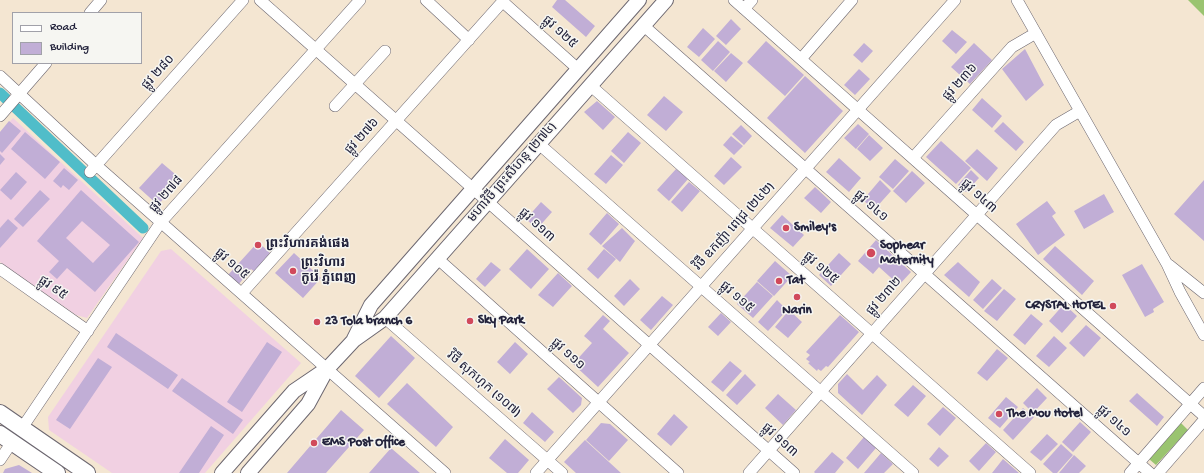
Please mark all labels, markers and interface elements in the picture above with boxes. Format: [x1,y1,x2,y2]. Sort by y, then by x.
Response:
legend [12,12,142,64]
street label: ផ្លូវ ១២៥ [538,13,580,53]
text: Road [50,21,76,35]
text: Building [50,41,89,55]
street label: ផ្លូវ ២៨០ [139,52,179,94]
street label: ផ្លូវ ២៣៦ [940,61,982,105]
street label: ផ្លូវ ២៧៦ [343,116,383,158]
street label: មហាវិថី ព្រះសីហនុ (២៧៤) [465,120,561,226]
street label: ផ្លូវ ២៧៨ [147,173,187,217]
street label: ផ្លូវ ១៤៣ [957,177,999,217]
street label: វិថី ឧកញ៉ា ពេជ្រ (២៤២) [691,180,779,274]
street label: ផ្លូវ ១៤១ [850,188,890,226]
street label: ផ្លូវ ១១៣ [515,206,557,246]
place label: Smiley's [794,220,836,236]
marker: Smiley's [781,223,791,233]
place label: ព្រះវិហារគង់ផេង [266,237,350,253]
place label: Sophear Maternity [880,238,934,269]
marker: ព្រះវិហារគង់ផេង [253,240,263,250]
street label: ផ្លូវ ១០៥ [211,246,251,284]
marker: Sophear Maternity [865,247,877,259]
street label: ផ្លូវ ១២៥ [799,249,841,289]
place label: ព្រះវិហារ កូរ៉េ ភ្នំពេញ [301,256,356,287]
marker: ព្រះវិហារ កូរ៉េ ភ្នំពេញ [288,266,298,276]
street label: ផ្លូវ ៩៥ [34,273,70,305]
place label: Tat [787,273,805,289]
street label: ផ្លូវ ២៣២ [864,274,906,320]
marker: Tat [774,276,784,286]
street label: ផ្លូវ ១១៥ [716,279,756,317]
marker: Narin [792,292,802,302]
place label: CRYSTAL HOTEL [1025,298,1105,314]
marker: CRYSTAL HOTEL [1108,301,1118,311]
place label: Narin [782,303,812,319]
place label: Sky Park [478,313,524,329]
place label: 23 Tola branch 6 [325,314,412,330]
marker: Sky Park [465,316,475,326]
marker: 23 Tola branch 6 [312,317,322,327]
street label: ផ្លូវ ១១១ [547,336,587,374]
street label: វិថី សុកហុក (១០៧) [443,348,523,422]
street label: ផ្លូវ ១៤១ [1093,403,1133,441]
place label: The Mou Hotel [1007,406,1083,422]
marker: The Mou Hotel [994,409,1004,419]
street label: ផ្លូវ ១១៣ [758,421,800,461]
place label: EMS Post Office [322,435,405,451]
marker: EMS Post Office [309,438,319,448]

